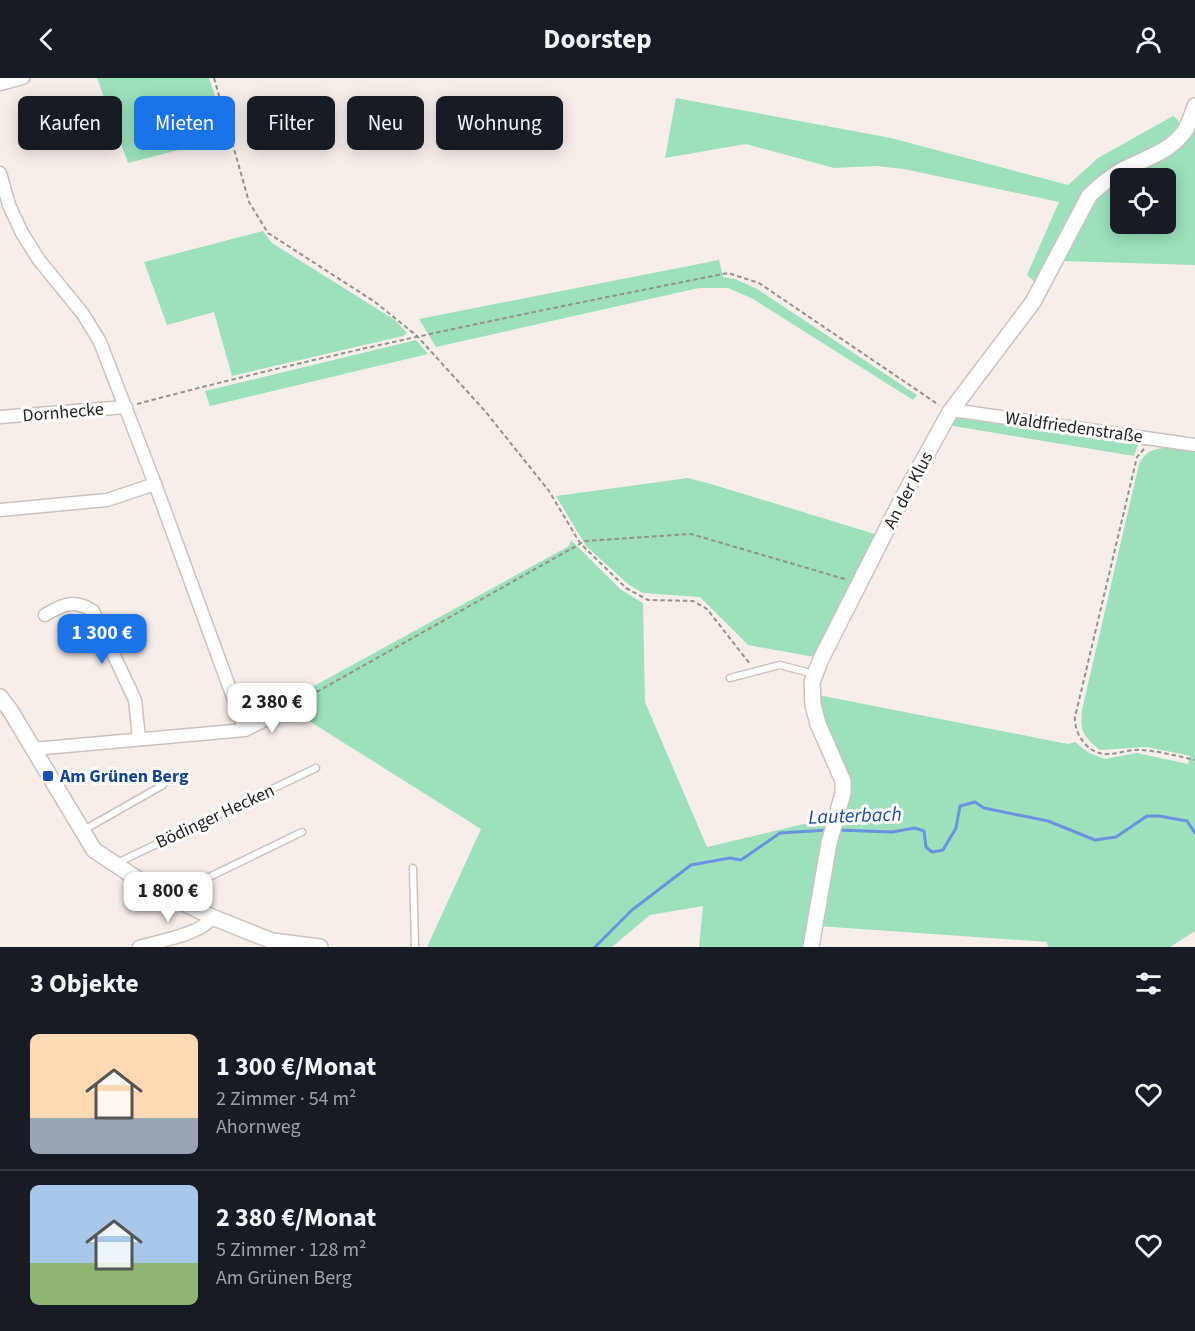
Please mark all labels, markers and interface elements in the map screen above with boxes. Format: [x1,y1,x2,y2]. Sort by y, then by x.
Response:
text: Doorstep [543,20,652,59]
icon: back [30,23,63,56]
icon: person [1132,23,1165,56]
chip: Kaufen [18,96,122,150]
chip: Mieten [134,96,235,150]
chip: Filter [247,96,335,150]
chip: Neu [347,96,424,150]
chip: Wohnung [436,96,563,150]
map controls [1110,168,1176,234]
button: locate [1110,168,1176,234]
street label: Dornhecke [21,396,105,428]
street label: Waldfriedenstraße [1004,405,1144,450]
street label: An der Klus [878,447,939,533]
pin: 1 300 € [47,614,157,665]
text: 1 300 € [72,619,132,647]
pin: 2 380 € [217,683,327,734]
text: 2 380 € [242,688,302,716]
place label: Am Grünen Berg [59,764,189,789]
marker: Am Grünen Berg [41,769,55,783]
street label: Bödinger Hecken [152,778,279,855]
water label: Lauterbach [808,800,902,832]
pin: 1 800 € [113,872,223,923]
text: 1 800 € [138,877,198,905]
text: 3 Objekte [30,965,139,1002]
icon: filters [1132,967,1165,1000]
text: 1 300 €/Monat [216,1048,376,1085]
icon: home [78,1058,150,1130]
icon: heart [1132,1078,1165,1111]
text: 2 Zimmer · 54 m² [216,1085,356,1113]
text: Ahornweg [216,1113,301,1141]
text: 2 380 €/Monat [216,1199,376,1236]
icon: home [78,1209,150,1281]
icon: heart [1132,1229,1165,1262]
text: 5 Zimmer · 128 m² [216,1236,366,1264]
text: Am Grünen Berg [216,1264,352,1292]

